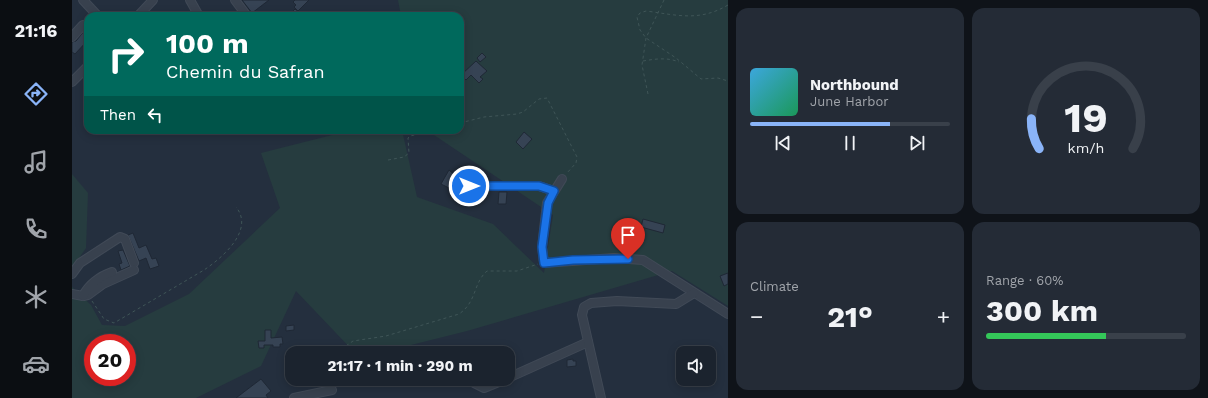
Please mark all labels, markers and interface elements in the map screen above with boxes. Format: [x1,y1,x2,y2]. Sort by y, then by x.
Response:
text: 21:16 [15,20,57,41]
text: 100 m [166,27,249,60]
icon: right [100,28,152,80]
text: Chemin du Safran [166,61,325,82]
text: Northbound [810,76,899,94]
icon: directions [22,80,50,108]
text: 19 [1064,93,1108,142]
text: June Harbor [810,94,889,109]
icon: left [144,104,166,126]
text: Then [100,106,136,124]
icon: previous [772,132,794,154]
icon: pause [839,132,861,154]
icon: next [906,132,928,154]
text: km/h [1068,140,1104,156]
icon: music [22,148,50,176]
position arrow [448,165,490,207]
icon: phone [22,215,50,243]
pin [611,218,645,259]
icon: arrive [617,224,639,246]
text: Range · 60% [986,273,1063,288]
text: Climate [750,279,799,294]
icon: climate [22,283,50,311]
text: 300 km [986,293,1098,328]
text: 21° [827,299,873,334]
text: − [750,304,763,329]
text: + [937,304,950,329]
speed limit sign: 20 [84,334,136,386]
map controls [676,346,716,386]
button: sound [676,346,716,386]
icon: car [22,350,50,378]
text: 21:17 · 1 min · 290 m [327,357,473,375]

